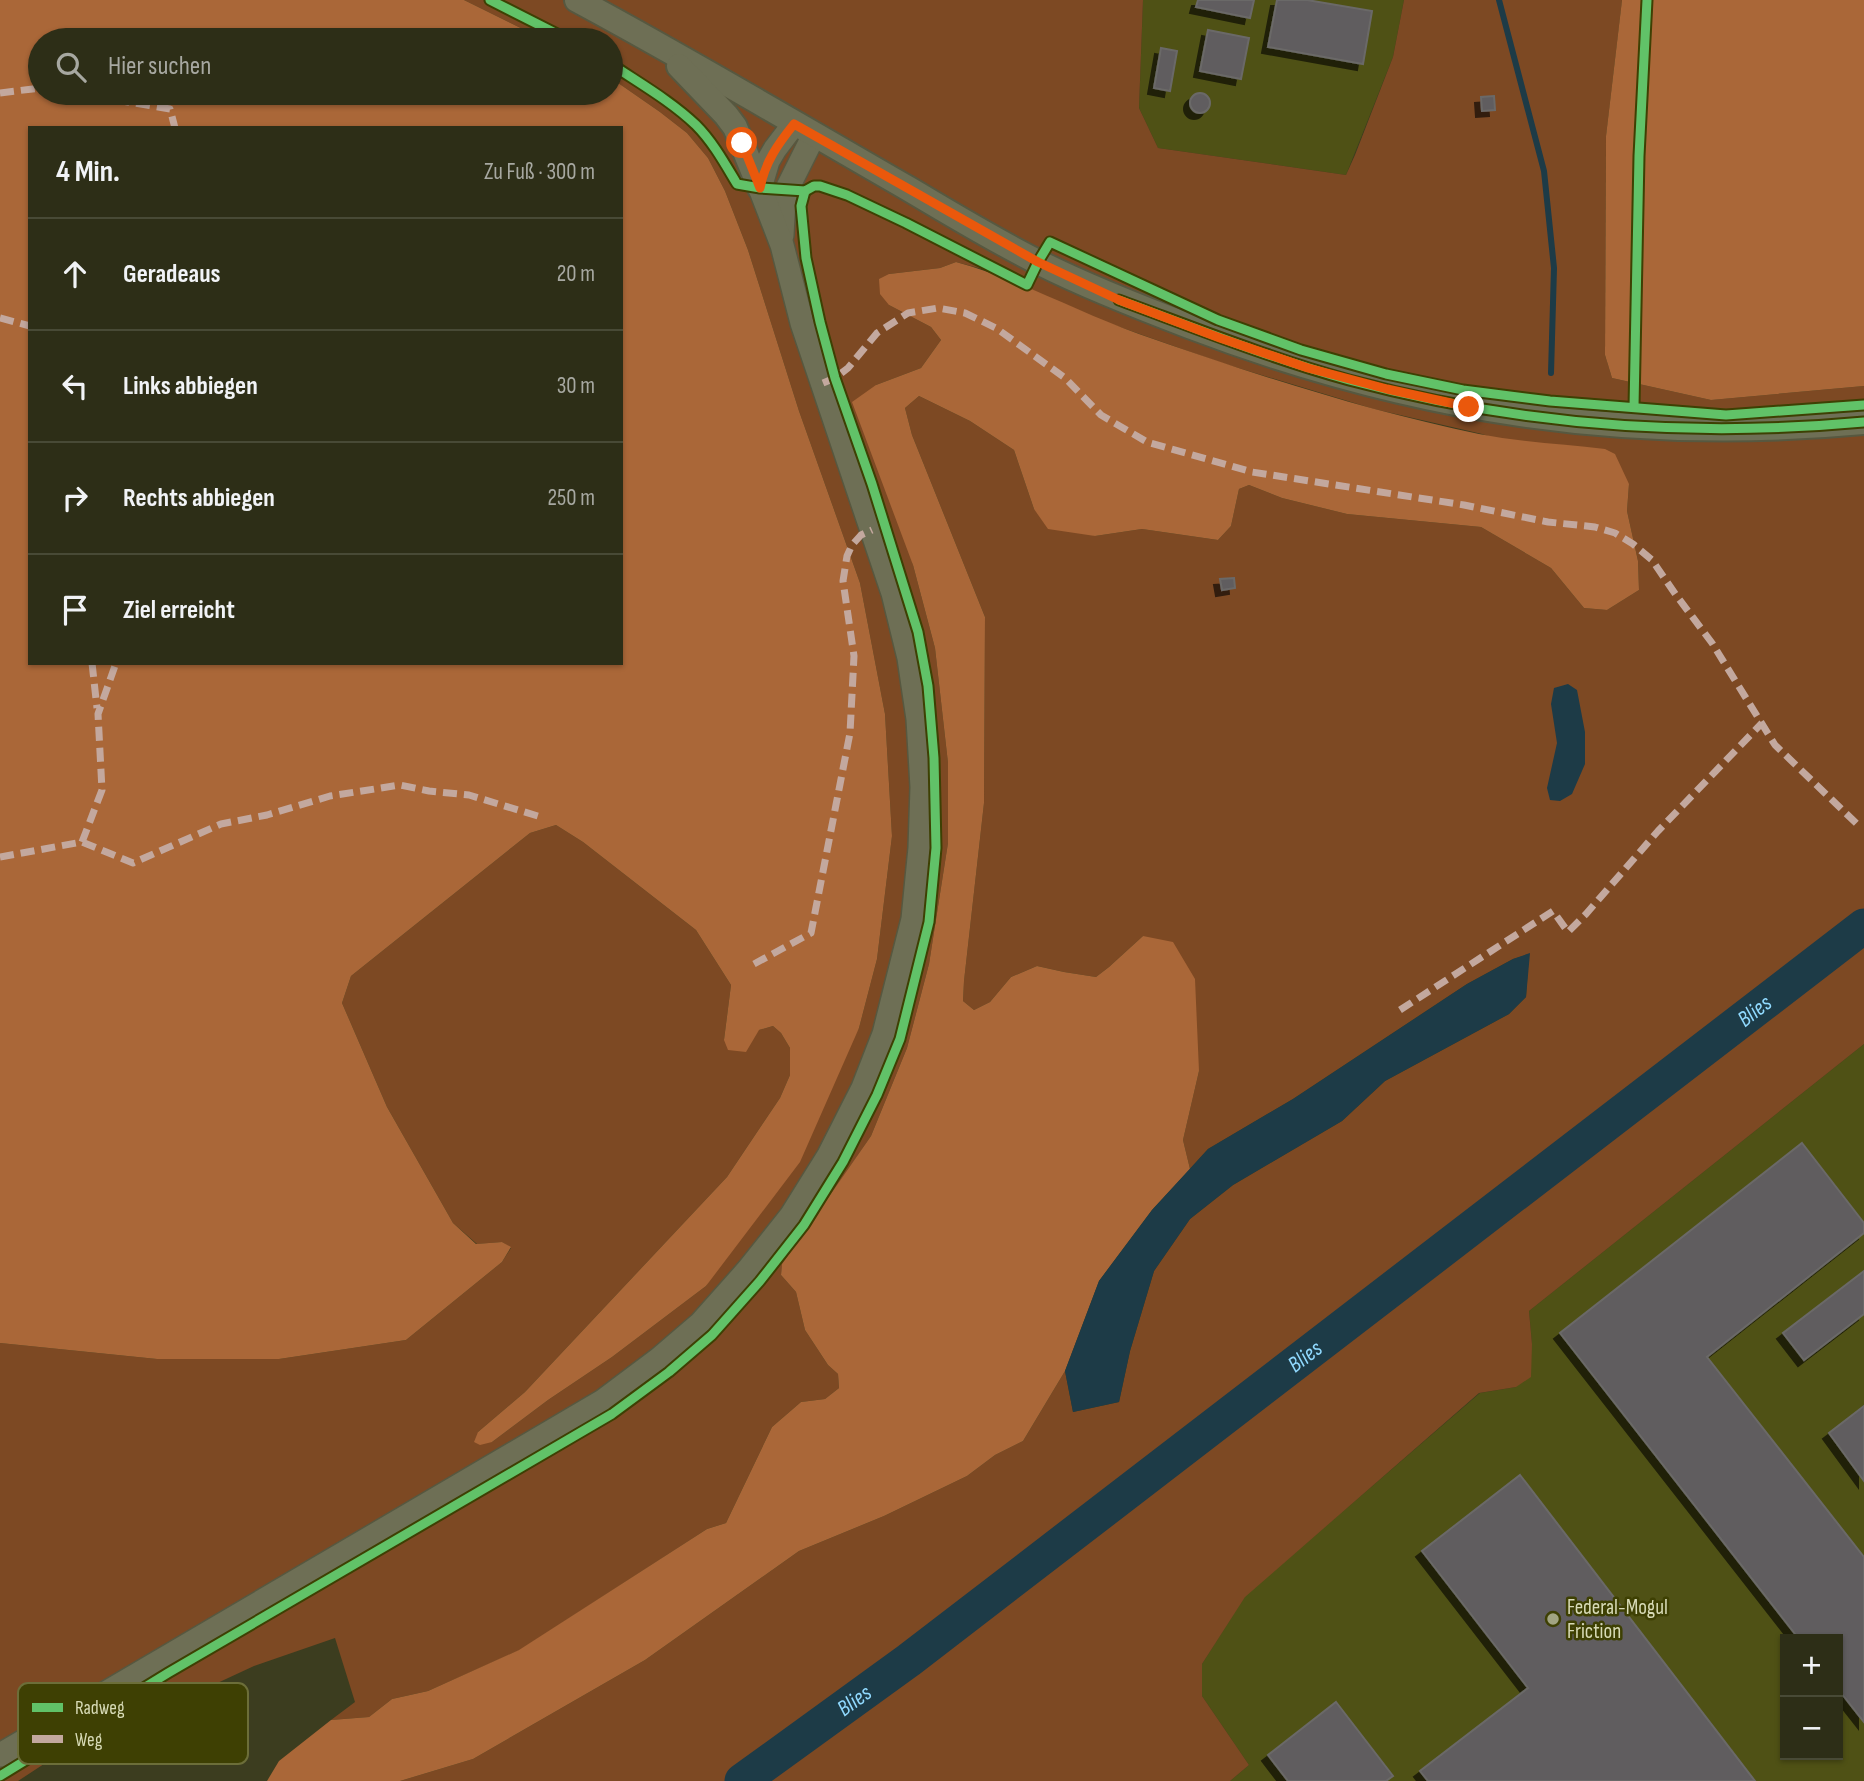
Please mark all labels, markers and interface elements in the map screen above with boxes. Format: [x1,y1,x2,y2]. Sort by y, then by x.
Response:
search box [28,28,623,105]
icon: search [52,48,90,86]
text: Hier suchen [108,51,211,82]
route start [726,127,757,158]
text: 4 Min. [56,154,120,190]
text: Zu Fuß · 300 m [484,158,595,186]
icon: ahead [56,255,94,293]
text: Geradeaus [123,259,221,290]
text: 20 m [557,260,595,288]
icon: left [56,367,94,405]
text: Links abbiegen [123,371,258,402]
text: 30 m [557,372,595,400]
route end [1453,391,1484,422]
icon: right [56,479,94,517]
text: Rechts abbiegen [123,483,275,514]
text: 250 m [548,484,595,512]
icon: arrive [56,591,94,629]
text: Ziel erreicht [123,595,235,626]
water label: Blies [1732,989,1777,1033]
water label: Blies [1282,1335,1328,1379]
place label: Federal-Mogul Friction [1567,1595,1668,1644]
marker: Federal-Mogul Friction [1545,1611,1561,1627]
map controls [1780,1634,1843,1760]
button: + [1780,1634,1843,1697]
water label: Blies [832,1679,877,1723]
legend [18,1683,248,1764]
text: Radweg [75,1697,125,1720]
button: − [1780,1697,1843,1760]
text: Weg [75,1729,103,1752]

